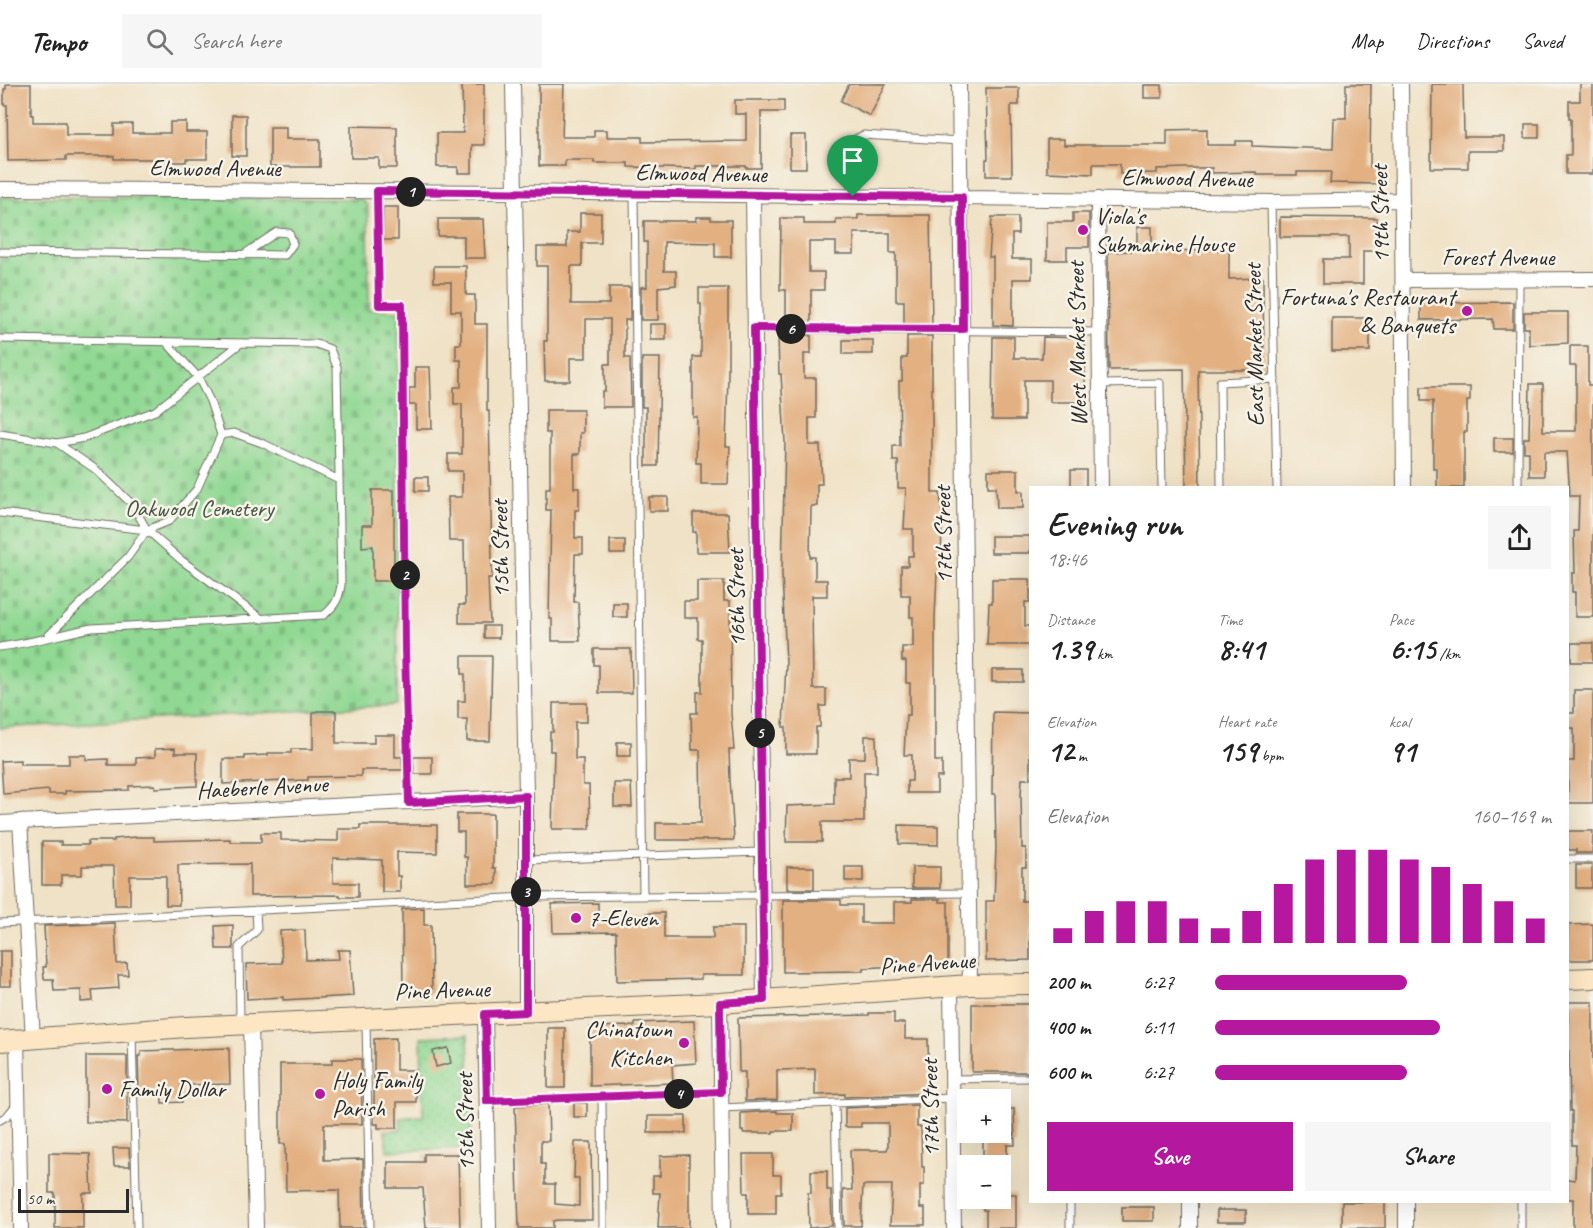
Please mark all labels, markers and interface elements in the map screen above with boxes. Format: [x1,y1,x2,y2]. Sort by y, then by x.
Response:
search box [122,14,542,68]
text: Tempo [30,24,86,59]
icon: search [143,25,176,58]
text: Search here [191,27,281,55]
text: Map [1351,28,1383,54]
text: Directions [1416,28,1489,54]
text: Saved [1522,28,1563,54]
pin [827,135,878,197]
icon: arrive [836,144,869,177]
street label: Elmwood Avenue [149,153,283,183]
street label: Elmwood Avenue [635,157,769,189]
street label: Elmwood Avenue [1121,162,1255,194]
street label: 19th Street [1364,163,1396,263]
pin: 1 [396,177,426,207]
text: 1 [407,182,415,202]
place label: Viola's Submarine House [1095,201,1236,259]
marker: Viola's Submarine House [1076,223,1090,237]
street label: Forest Avenue [1442,242,1556,272]
street label: West Market Street [1061,259,1093,427]
street label: East Market Street [1238,261,1270,427]
place label: Fortuna's Restaurant & Banquets [1280,282,1458,340]
marker: Fortuna's Restaurant & Banquets [1460,304,1474,318]
pin: 6 [776,314,806,344]
text: 6 [787,319,795,339]
street label: 17th Street [927,484,959,584]
park label: Oakwood Cemetery [125,493,275,523]
street label: 15th Street [484,498,516,598]
text: Evening run [1047,503,1182,545]
button: share [1488,506,1551,569]
street label: 16th Street [720,547,752,647]
text: 18:46 [1047,547,1087,572]
pin: 2 [390,560,420,590]
text: 2 [401,565,409,585]
text: Distance [1047,610,1095,630]
text: Time [1218,610,1242,630]
text: Pace [1389,610,1414,630]
text: 1.39 [1047,630,1093,668]
text: 8:41 [1218,630,1264,668]
text: 6:15 [1389,630,1436,668]
text: km [1093,644,1113,664]
text: /km [1436,644,1460,664]
text: Elevation [1047,712,1096,732]
text: Heart rate [1218,712,1276,732]
text: kcal [1389,712,1410,732]
pin: 5 [745,718,775,748]
text: 5 [757,723,763,743]
text: 12 [1047,732,1074,770]
text: 159 [1218,732,1258,770]
text: 91 [1389,732,1416,770]
text: m [1074,746,1087,766]
text: bpm [1258,746,1284,766]
street label: Haeberle Avenue [196,768,331,805]
text: Elevation [1047,804,1109,829]
text: 160–169 m [1472,804,1551,829]
pin: 3 [511,877,541,907]
text: 3 [522,882,530,902]
place label: 7-Eleven [588,903,659,933]
marker: 7-Eleven [569,911,583,925]
street label: Pine Avenue [878,945,978,981]
text: 200 m [1047,970,1090,995]
text: 6:27 [1143,970,1174,995]
street label: Pine Avenue [394,973,492,1007]
place label: Chinatown Kitchen [585,1014,673,1072]
text: 400 m [1047,1015,1090,1040]
text: 6:11 [1143,1015,1174,1040]
marker: Chinatown Kitchen [677,1036,691,1050]
street label: 17th Street [914,1057,946,1157]
text: 600 m [1047,1060,1091,1085]
text: 6:27 [1143,1060,1174,1085]
place label: Holy Family Parish [332,1065,424,1123]
street label: 15th Street [449,1071,481,1171]
place label: Family Dollar [119,1074,228,1104]
pin: 4 [664,1079,694,1109]
marker: Family Dollar [100,1082,114,1096]
text: 4 [675,1084,683,1104]
marker: Holy Family Parish [313,1087,327,1101]
map controls [957,1089,1011,1209]
button: + [957,1089,1011,1143]
button: Save [1047,1122,1293,1191]
button: Share [1305,1122,1551,1191]
button: − [957,1155,1011,1209]
scale bar [18,1186,129,1214]
text: 50 m [27,1189,54,1209]

